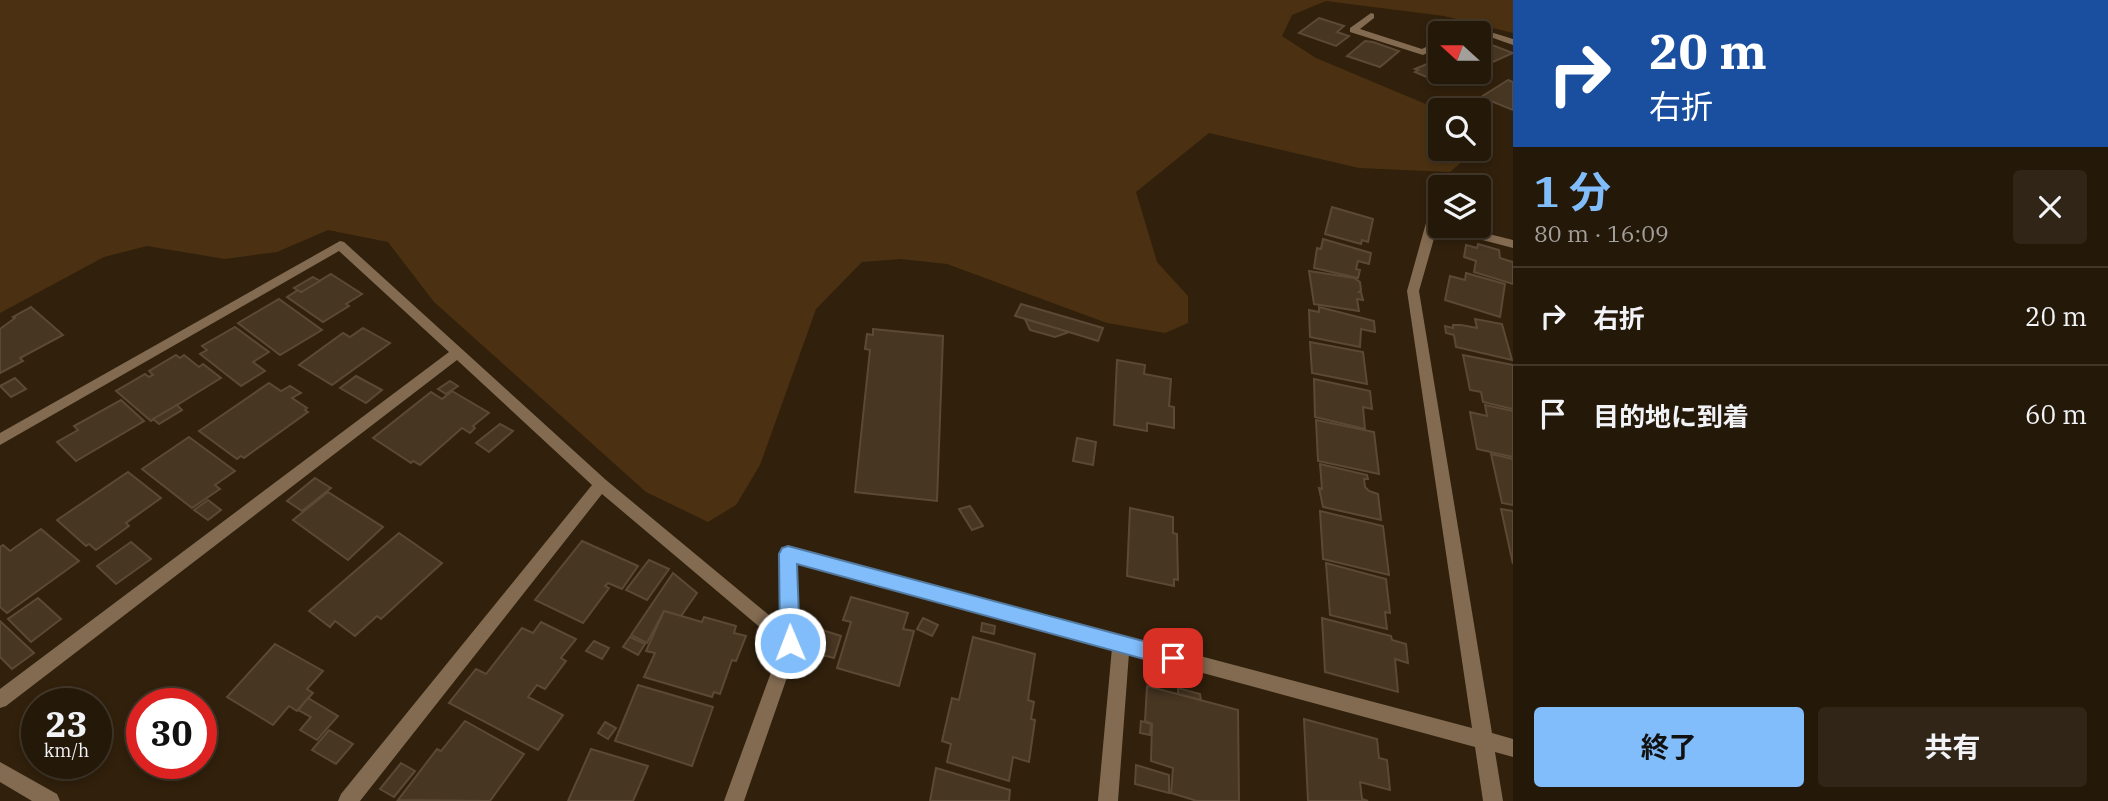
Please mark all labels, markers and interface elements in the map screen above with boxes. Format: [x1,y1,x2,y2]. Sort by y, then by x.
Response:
text: 20 m [1649,19,1767,82]
north arrow [1428,21,1491,84]
map controls [1428,21,1491,238]
icon: right [1534,28,1625,119]
text: 右折 [1649,85,1713,127]
button: search [1428,98,1491,161]
text: 1 分 [1534,164,1611,219]
button: close [2013,170,2087,244]
button: layers [1428,175,1491,238]
text: 80 m · 16:09 [1534,218,1669,248]
icon: right [1534,297,1572,335]
text: 20 m [2025,299,2087,333]
text: 右折 [1593,301,1645,335]
icon: arrive [1534,395,1572,433]
text: 60 m [2025,397,2087,431]
text: 目的地に到着 [1593,399,1749,433]
position arrow [753,606,827,680]
pin [1143,628,1203,688]
icon: arrive [1154,639,1192,677]
speed limit sign: 30 [126,688,217,779]
text: 23 [45,701,88,747]
button: 終了 [1534,707,1804,787]
button: 共有 [1818,707,2087,787]
text: km/h [44,739,89,762]

